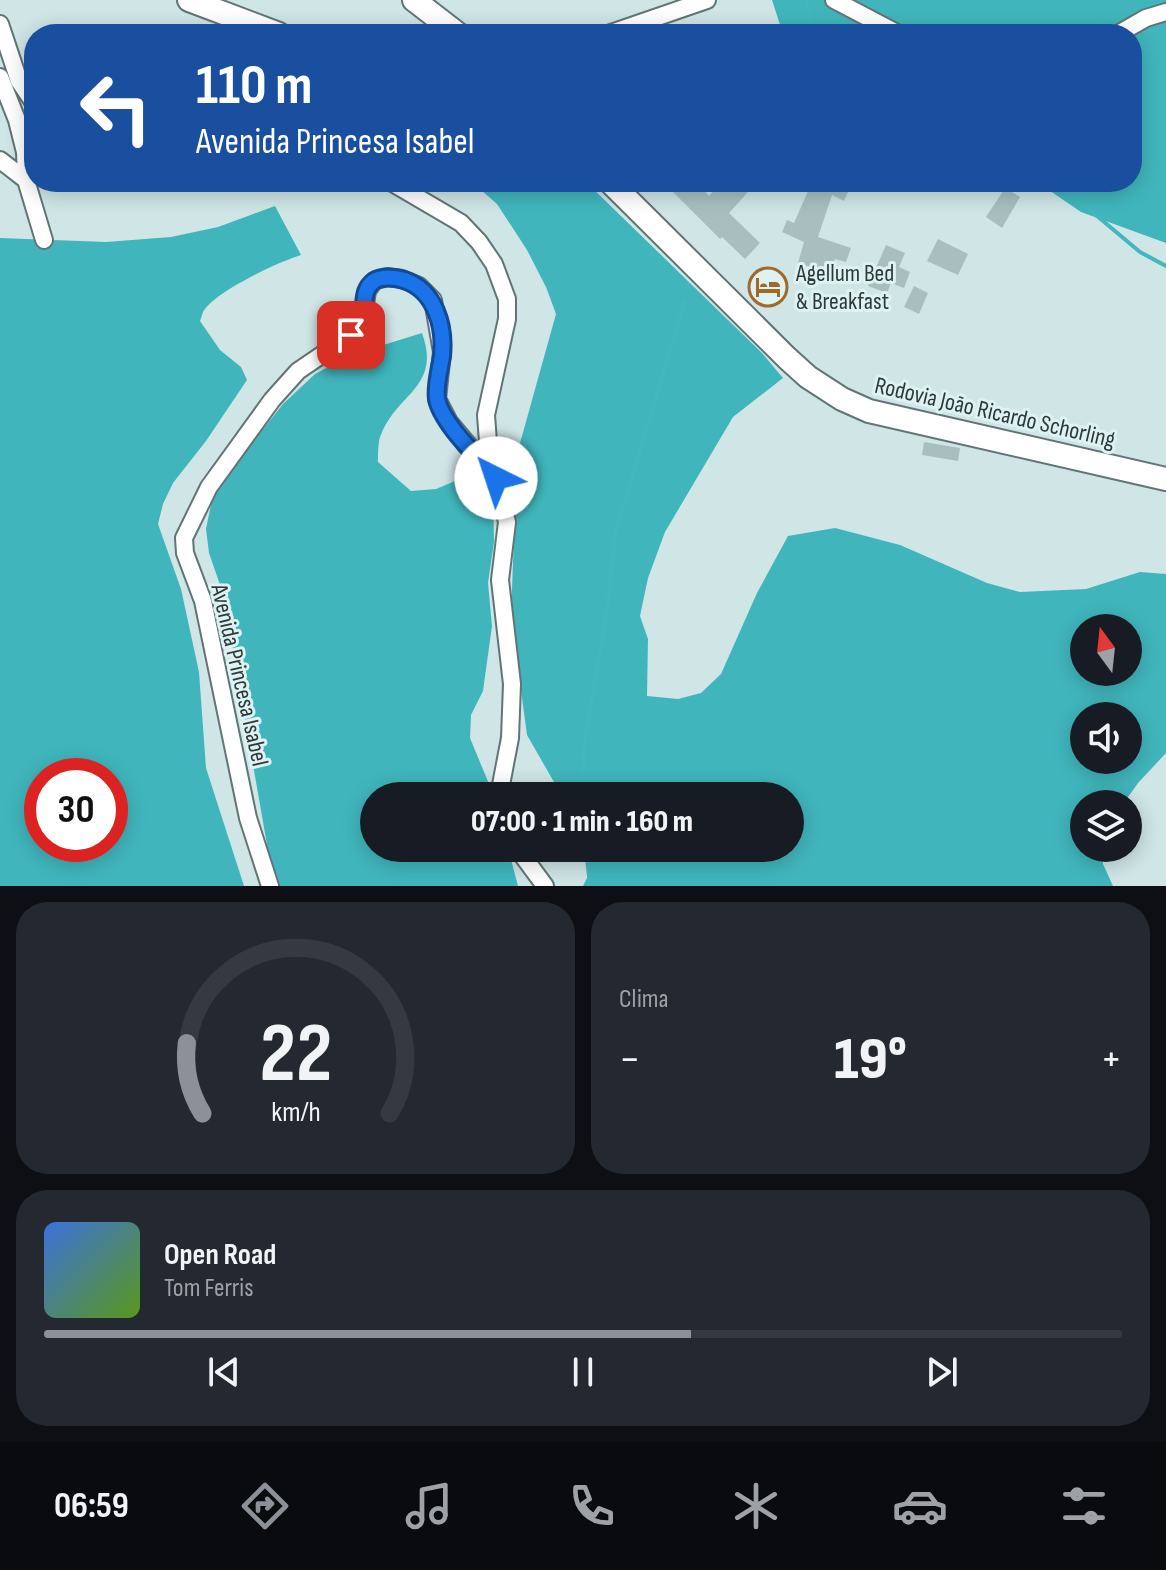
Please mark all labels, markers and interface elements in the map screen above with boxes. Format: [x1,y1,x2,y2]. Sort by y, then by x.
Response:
text: 110 m [196,53,312,120]
icon: left [64,56,168,160]
text: Avenida Princesa Isabel [196,121,475,164]
place label: Agellum Bed & Breakfast [795,259,894,316]
hotel icon: Agellum Bed & Breakfast [747,266,789,308]
pin [317,301,385,369]
icon: arrive [329,313,373,357]
street label: Rodovia João Ricardo Schorling [872,371,1118,454]
position arrow [454,436,538,520]
street label: Avenida Princesa Isabel [204,580,275,769]
north arrow [1070,614,1142,686]
map controls [1070,614,1142,862]
button: sound [1070,702,1142,774]
speed limit sign: 30 [24,758,128,862]
button: layers [1070,790,1142,862]
text: 07:00 · 1 min · 160 m [471,804,693,840]
text: Clima [619,984,669,1015]
text: 22 [259,1005,332,1105]
text: 19° [834,1024,907,1096]
text: − [619,1033,641,1086]
text: + [1100,1033,1122,1086]
text: km/h [271,1095,320,1130]
text: Open Road [164,1237,276,1273]
text: Tom Ferris [164,1273,254,1304]
icon: previous [202,1350,246,1394]
icon: pause [561,1350,605,1394]
icon: next [920,1350,964,1394]
icon: directions [237,1478,293,1534]
icon: music [401,1478,457,1534]
icon: phone [564,1478,620,1534]
icon: climate [728,1478,784,1534]
icon: car [892,1478,948,1534]
icon: filters [1056,1478,1112,1534]
text: 06:59 [54,1485,129,1528]

